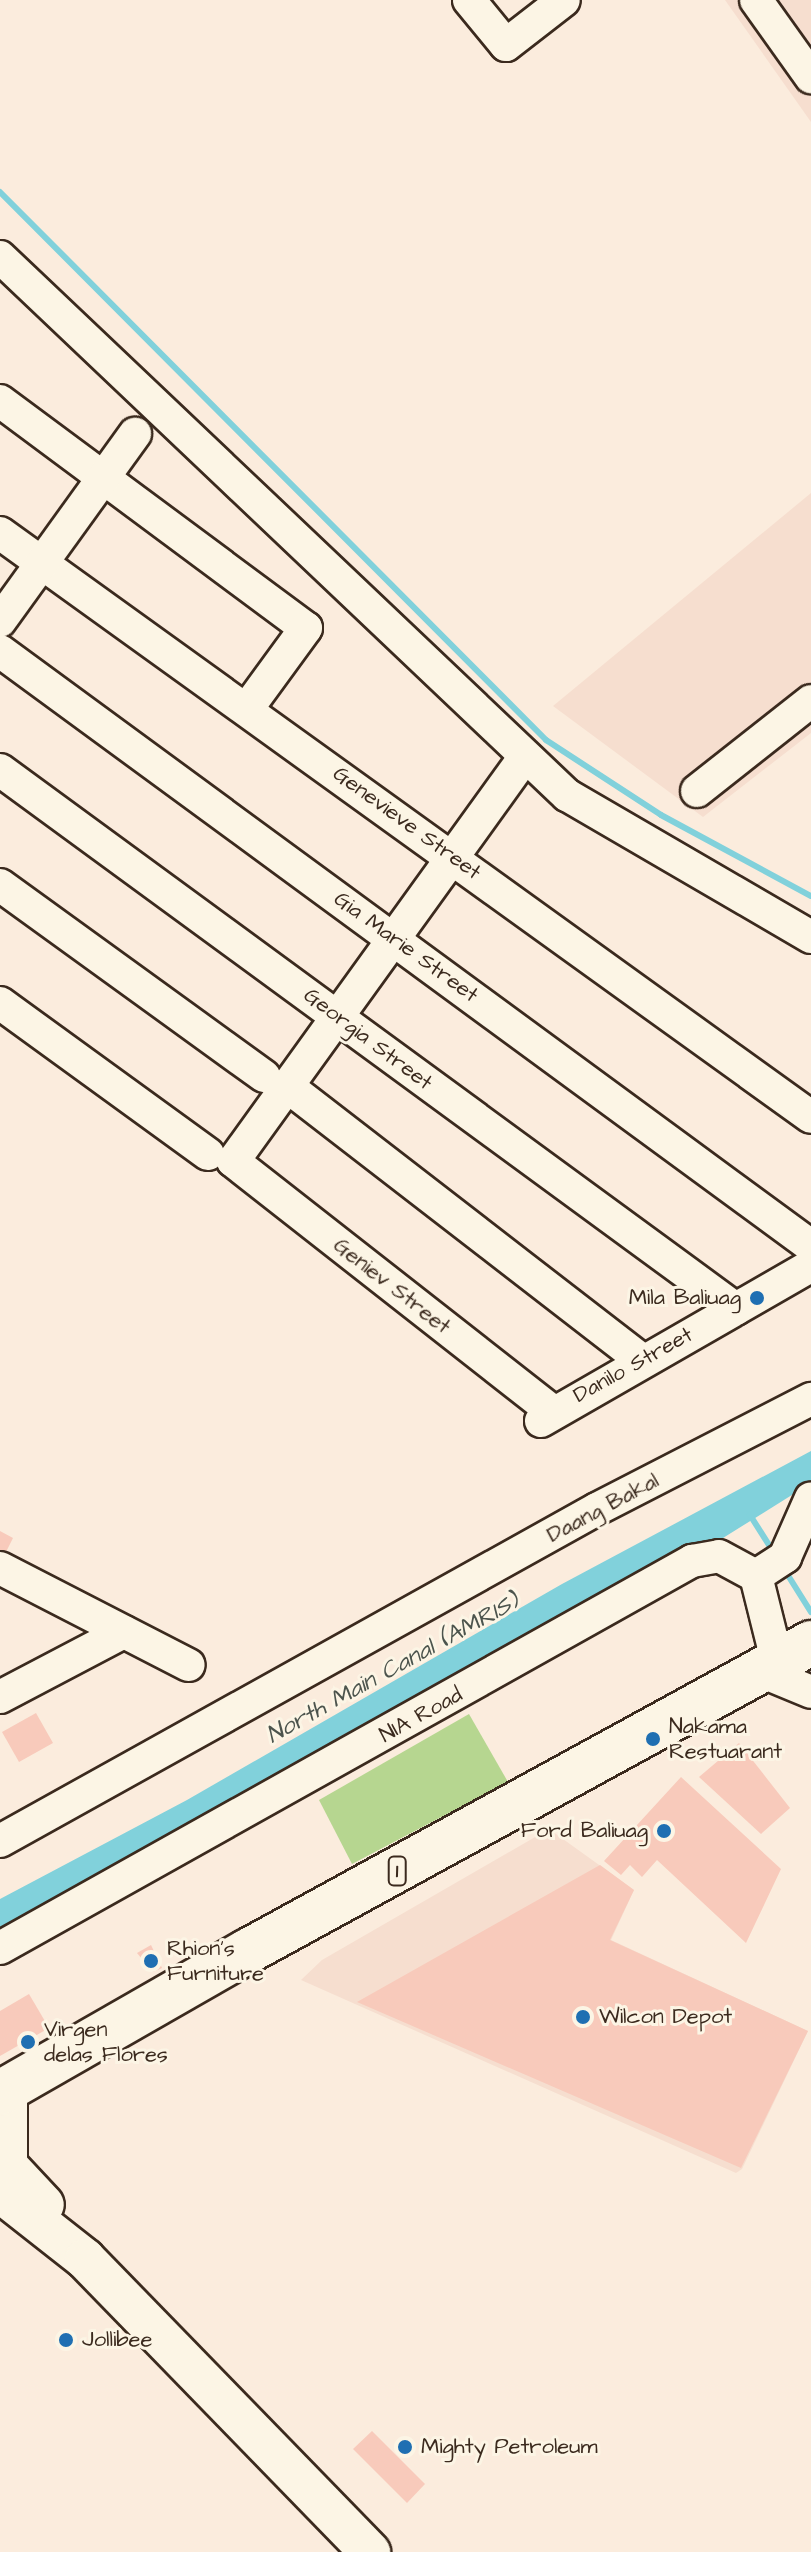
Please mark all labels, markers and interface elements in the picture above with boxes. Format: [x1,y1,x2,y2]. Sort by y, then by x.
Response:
street label: Genevieve Street [328,760,486,886]
street label: Gia Marie Street [329,886,483,1008]
street label: Georgia Street [298,982,438,1096]
street label: Geniev Street [328,1232,456,1340]
place label: Mila Baliuag [629,1285,741,1311]
marker: Mila Baliuag [748,1289,766,1307]
street label: Danilo Street [569,1321,697,1409]
street label: Daang Bakal [543,1468,663,1548]
water label: North Main Canal (AMRIS) [262,1588,524,1750]
street label: NIA Road [375,1682,467,1748]
place label: Nakama Restuarant [669,1713,782,1764]
marker: Nakama Restuarant [644,1730,662,1748]
place label: Ford Baliuag [521,1818,648,1844]
marker: Ford Baliuag [655,1822,673,1840]
road number: 1 [387,1855,407,1887]
place label: Rhion's Furniture [167,1935,264,1986]
marker: Rhion's Furniture [142,1952,160,1970]
place label: Wilcon Depot [599,2004,732,2030]
marker: Wilcon Depot [574,2008,592,2026]
place label: Virgen delas Flores [44,2016,168,2068]
marker: Virgen delas Flores [19,2033,37,2051]
place label: Jollibee [82,2327,152,2353]
marker: Jollibee [57,2331,75,2349]
place label: Mighty Petroleum [421,2434,598,2460]
marker: Mighty Petroleum [396,2438,414,2456]

